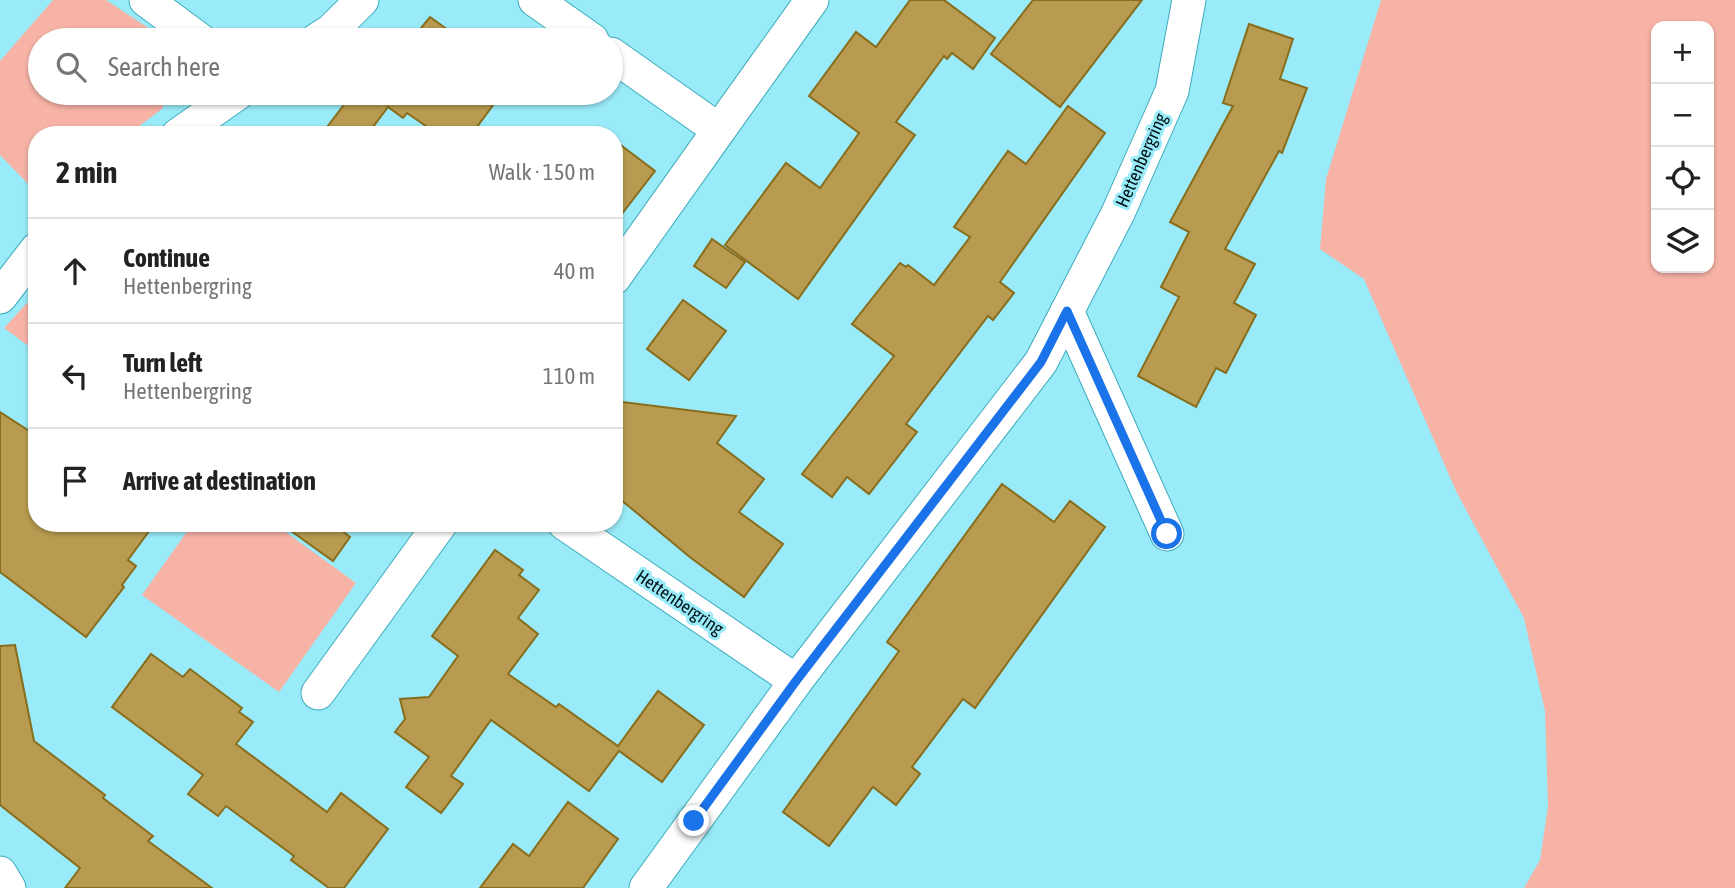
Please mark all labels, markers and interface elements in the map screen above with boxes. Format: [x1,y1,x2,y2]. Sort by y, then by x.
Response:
map controls [1651,21,1714,273]
button: + [1651,21,1714,84]
search box [28,28,623,105]
icon: search [52,48,90,86]
text: Search here [108,52,220,82]
button: − [1651,84,1714,147]
street label: Hettenbergring [1111,109,1171,210]
button: locate [1651,147,1714,210]
text: 2 min [56,155,117,189]
text: Walk · 150 m [489,159,595,185]
button: layers [1651,210,1714,273]
text: Continue [123,243,210,273]
icon: ahead [56,252,94,290]
text: 40 m [554,258,595,284]
text: Hettenbergring [123,273,252,299]
text: Turn left [123,348,203,378]
icon: left [56,357,94,395]
text: 110 m [543,363,595,389]
text: Hettenbergring [123,378,252,404]
icon: arrive [56,462,94,500]
text: Arrive at destination [123,466,316,496]
route start [1151,518,1182,549]
street label: Hettenbergring [632,565,728,639]
route end [678,805,709,836]

